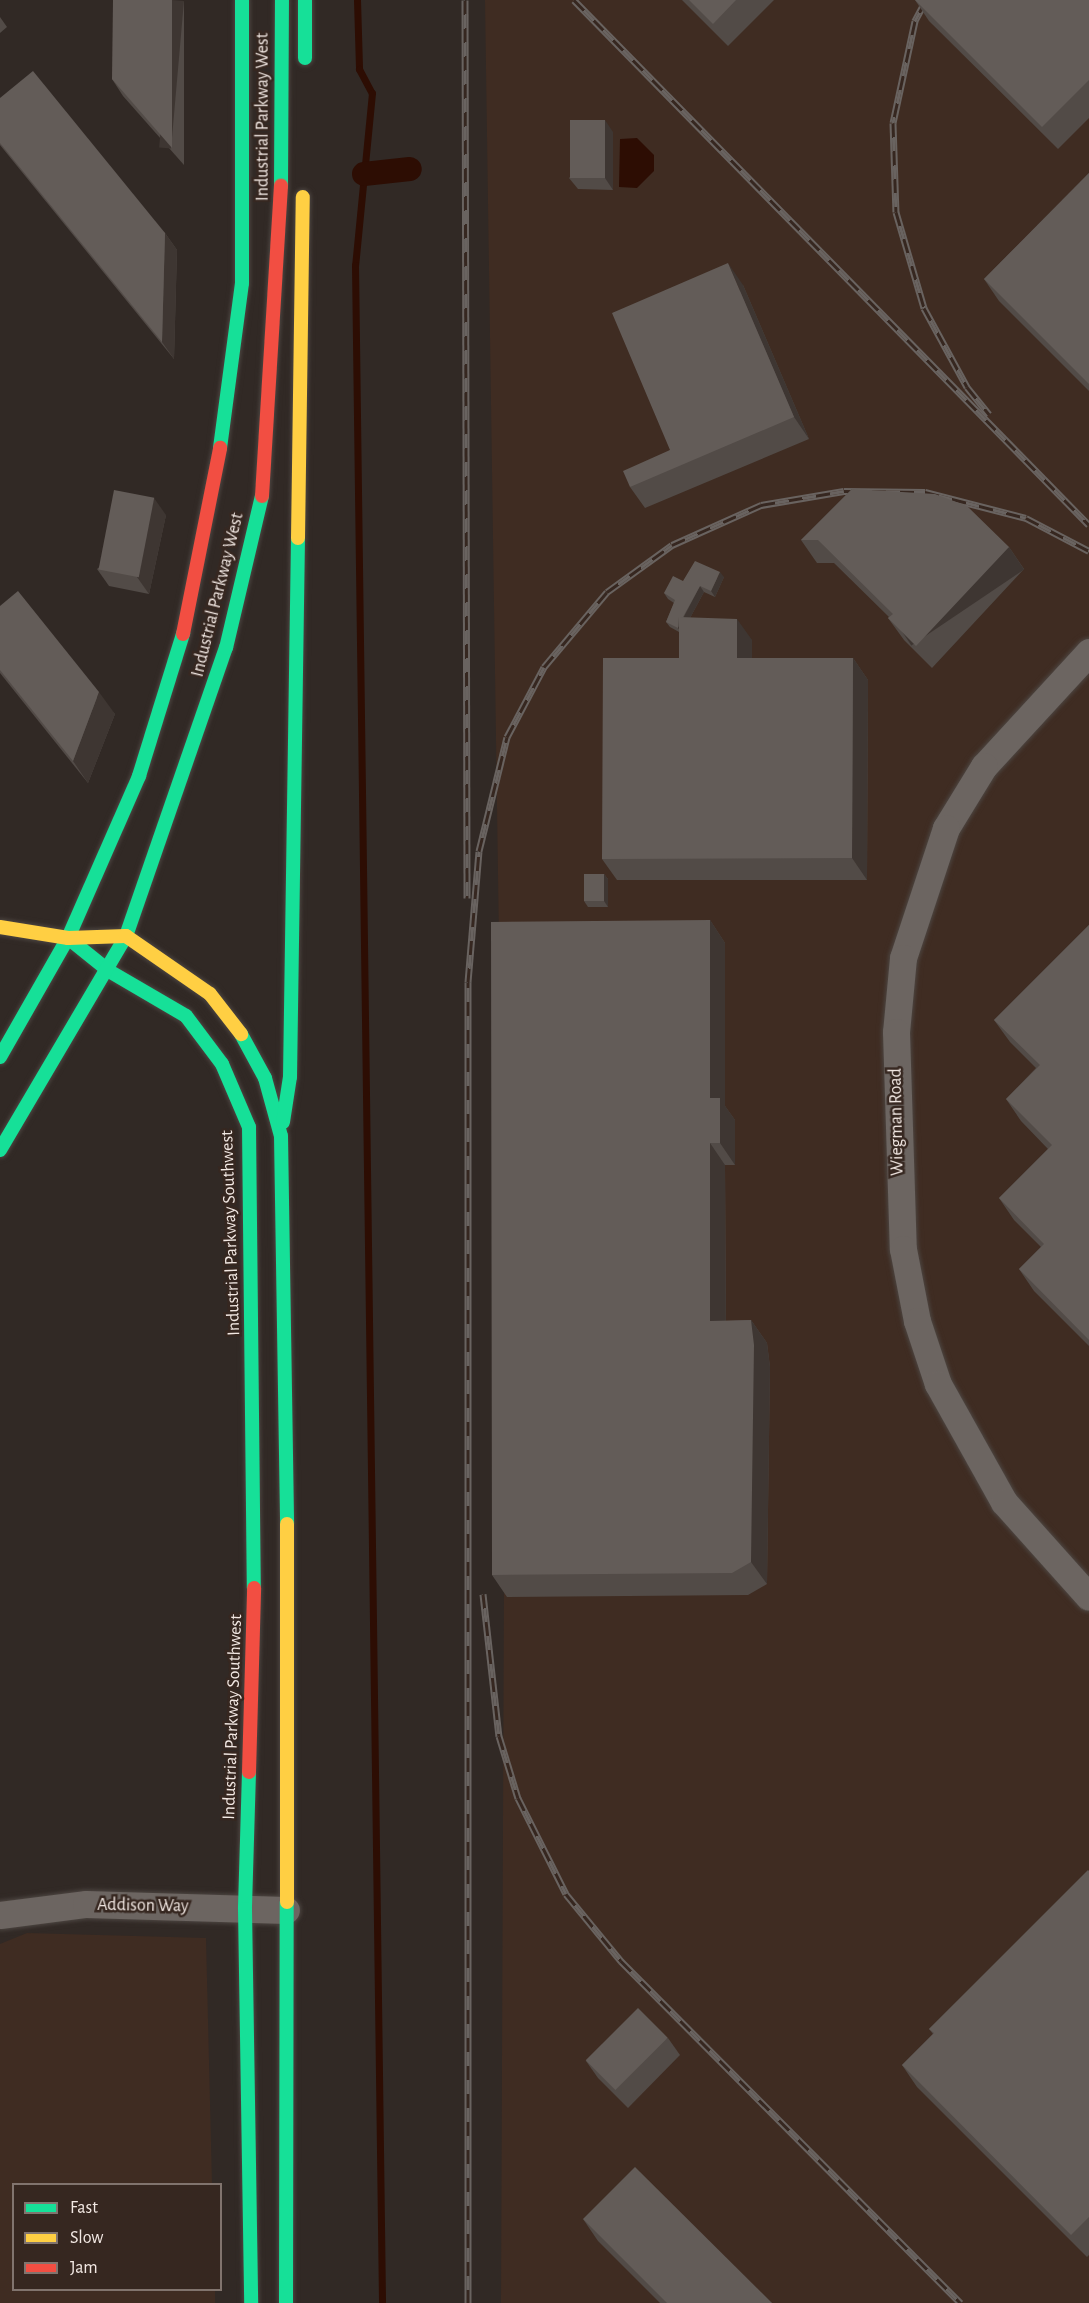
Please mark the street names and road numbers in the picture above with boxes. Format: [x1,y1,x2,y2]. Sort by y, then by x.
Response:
street label: Industrial Parkway West [252,33,274,201]
street label: Industrial Parkway West [187,511,249,679]
street label: Wiegman Road [885,1068,909,1176]
street label: Industrial Parkway Southwest [217,1130,245,1336]
street label: Industrial Parkway Southwest [219,1614,247,1820]
street label: Addison Way [97,1894,189,1918]

